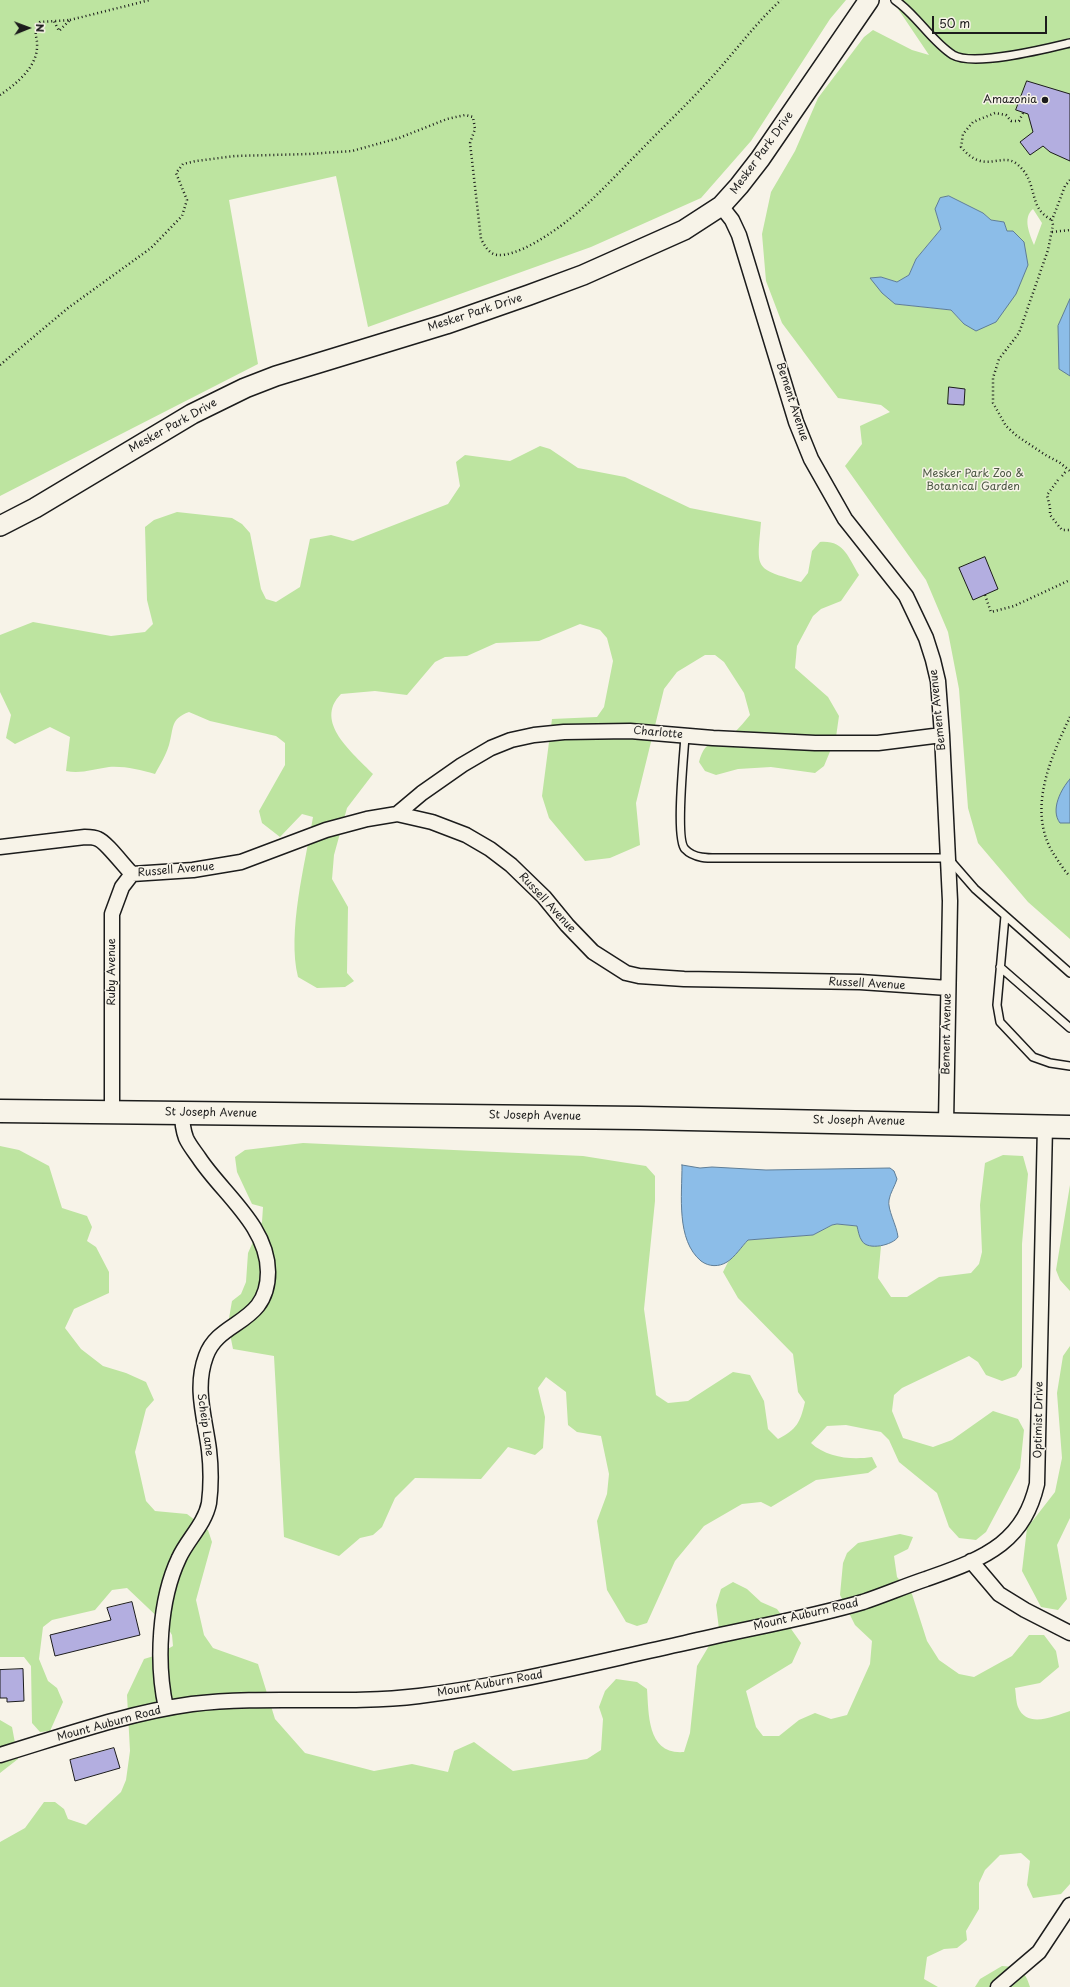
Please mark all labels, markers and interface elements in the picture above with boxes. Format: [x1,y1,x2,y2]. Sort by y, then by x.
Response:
north arrow [8,8,48,48]
scale bar [934,8,1049,34]
text: 50 m [939,14,970,32]
text: N [32,23,49,32]
place label: Amazonia [983,93,1037,107]
marker: Amazonia [1040,95,1050,105]
street label: Mesker Park Drive [728,109,796,197]
street label: Mesker Park Drive [426,291,524,335]
street label: Bement Avenue [773,361,811,443]
street label: Mesker Park Drive [127,396,219,456]
park label: Mesker Park Zoo & Botanical Garden [922,467,1024,493]
street label: Bement Avenue [927,669,949,751]
street label: Charlotte [633,724,683,742]
street label: Russell Avenue [137,860,215,880]
street label: Russell Avenue [516,870,578,936]
street label: Ruby Avenue [105,938,119,1006]
street label: Russell Avenue [828,975,906,993]
street label: Bement Avenue [940,993,954,1075]
street label: St Joseph Avenue [165,1106,257,1120]
street label: St Joseph Avenue [489,1109,581,1123]
street label: St Joseph Avenue [813,1114,905,1128]
street label: Optimist Drive [1032,1381,1046,1459]
street label: Scheip Lane [194,1393,216,1457]
street label: Mount Auburn Road [752,1596,860,1634]
street label: Mount Auburn Road [436,1668,544,1700]
street label: Mount Auburn Road [55,1704,163,1744]

